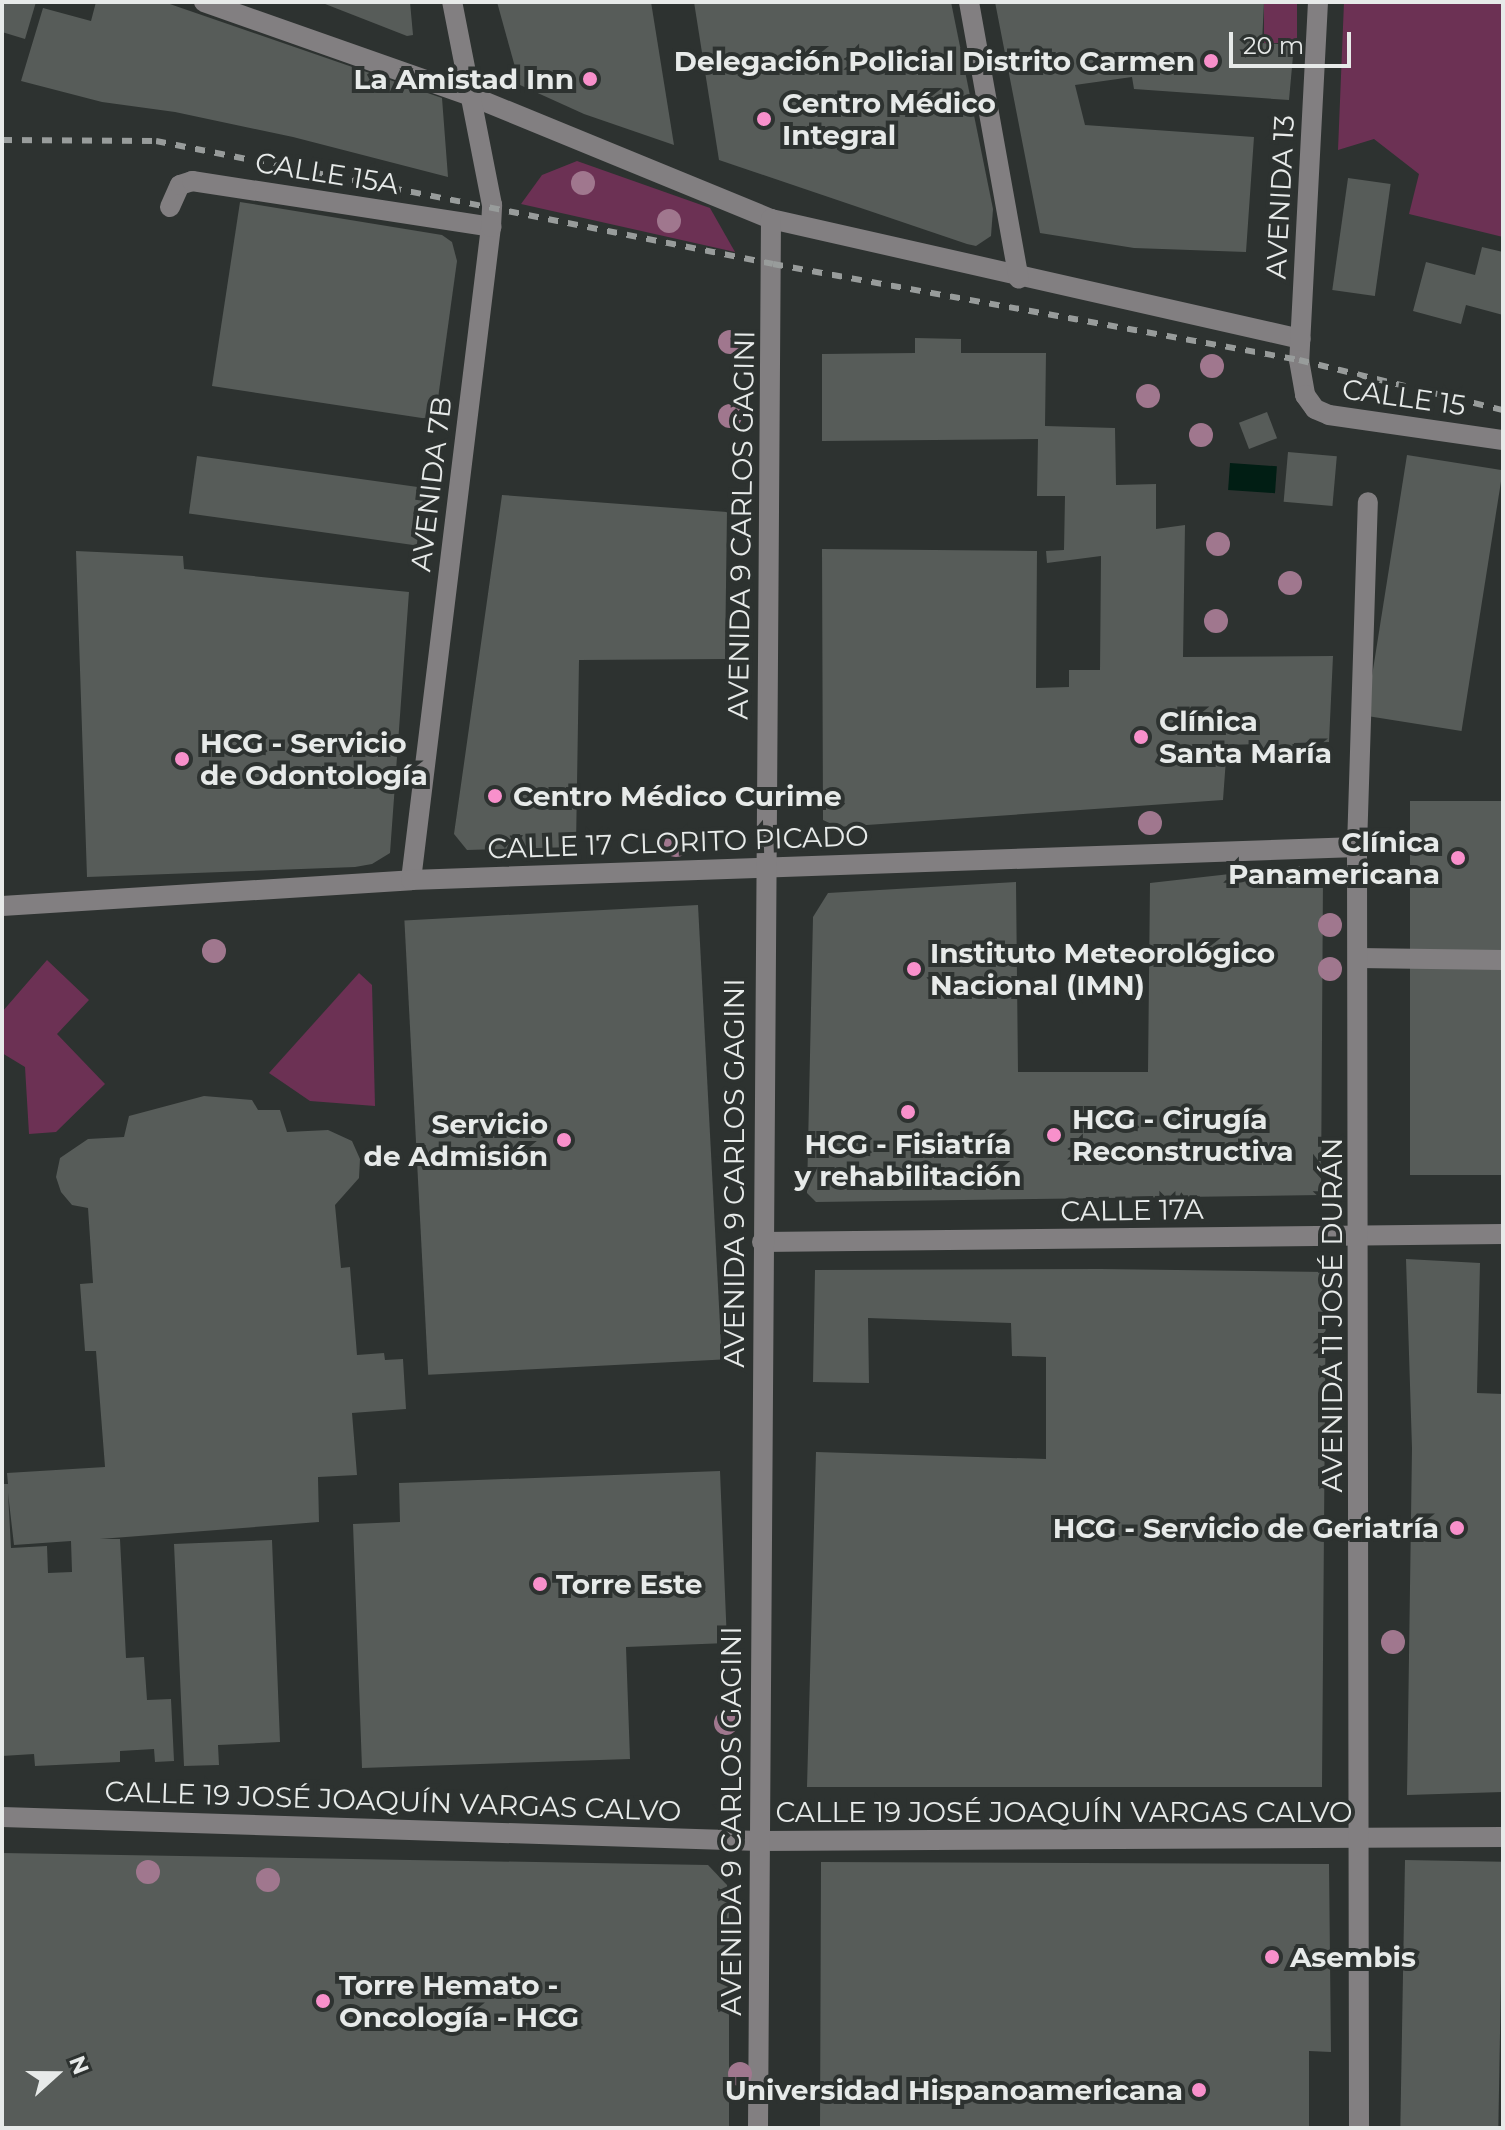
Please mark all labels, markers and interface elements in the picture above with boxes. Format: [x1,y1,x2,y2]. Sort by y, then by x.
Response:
scale bar [1233,16,1355,66]
text: 20 m [1243,31,1304,60]
place label: Delegación Policial Distrito Carmen [674,44,1195,78]
marker: Delegación Policial Distrito Carmen [1202,52,1220,70]
place label: La Amistad Inn [353,62,574,96]
marker: La Amistad Inn [581,70,599,88]
place label: Centro Médico Integral [782,86,996,152]
marker: Centro Médico Integral [753,108,775,130]
street label: AVENIDA 13 [1259,114,1301,280]
street label: CALLE 15A [253,145,401,201]
street label: AVENIDA 9 CARLOS GAGINI [721,330,761,720]
street label: CALLE 15 [1340,372,1468,422]
street label: AVENIDA 7B [404,395,458,573]
place label: Clínica Santa María [1159,704,1332,770]
place label: HCG - Servicio de Odontología [200,726,428,792]
marker: Clínica Santa María [1130,726,1152,748]
marker: HCG - Servicio de Odontología [171,748,193,770]
place label: Centro Médico Curime [513,779,842,813]
marker: Centro Médico Curime [484,785,506,807]
street label: CALLE 17 CLORITO PICADO [487,819,869,865]
place label: Clínica Panamericana [1228,825,1440,891]
marker: Clínica Panamericana [1447,847,1469,869]
place label: Instituto Meteorológico Nacional (IMN) [930,936,1275,1002]
marker: Instituto Meteorológico Nacional (IMN) [905,960,923,978]
street label: AVENIDA 9 CARLOS GAGINI [717,978,751,1368]
marker: HCG - Fisiatría y rehabilitación [897,1101,919,1123]
place label: HCG - Cirugía Reconstructiva [1072,1102,1293,1168]
place label: Servicio de Admisión [364,1107,548,1173]
marker: HCG - Cirugía Reconstructiva [1043,1124,1065,1146]
place label: HCG - Fisiatría y rehabilitación [794,1127,1022,1193]
marker: Servicio de Admisión [555,1131,573,1149]
street label: AVENIDA 11 JOSÉ DURÁN [1315,1137,1349,1493]
street label: CALLE 17A [1060,1192,1204,1228]
place label: HCG - Servicio de Geriatría [1053,1511,1439,1545]
marker: HCG - Servicio de Geriatría [1446,1517,1468,1539]
place label: Torre Este [556,1567,702,1601]
marker: Torre Este [531,1575,549,1593]
street label: AVENIDA 9 CARLOS GAGINI [714,1626,748,2016]
street label: CALLE 19 JOSÉ JOAQUÍN VARGAS CALVO [104,1774,682,1828]
street label: CALLE 19 JOSÉ JOAQUÍN VARGAS CALVO [775,1795,1353,1829]
place label: Asembis [1290,1940,1416,1974]
marker: Asembis [1261,1946,1283,1968]
place label: Torre Hemato - Oncología - HCG [339,1968,579,2034]
marker: Torre Hemato - Oncología - HCG [314,1992,332,2010]
north arrow [16,2034,96,2114]
text: N [63,2052,95,2078]
place label: Universidad Hispanoamericana [725,2073,1183,2107]
marker: Universidad Hispanoamericana [1190,2081,1208,2099]

